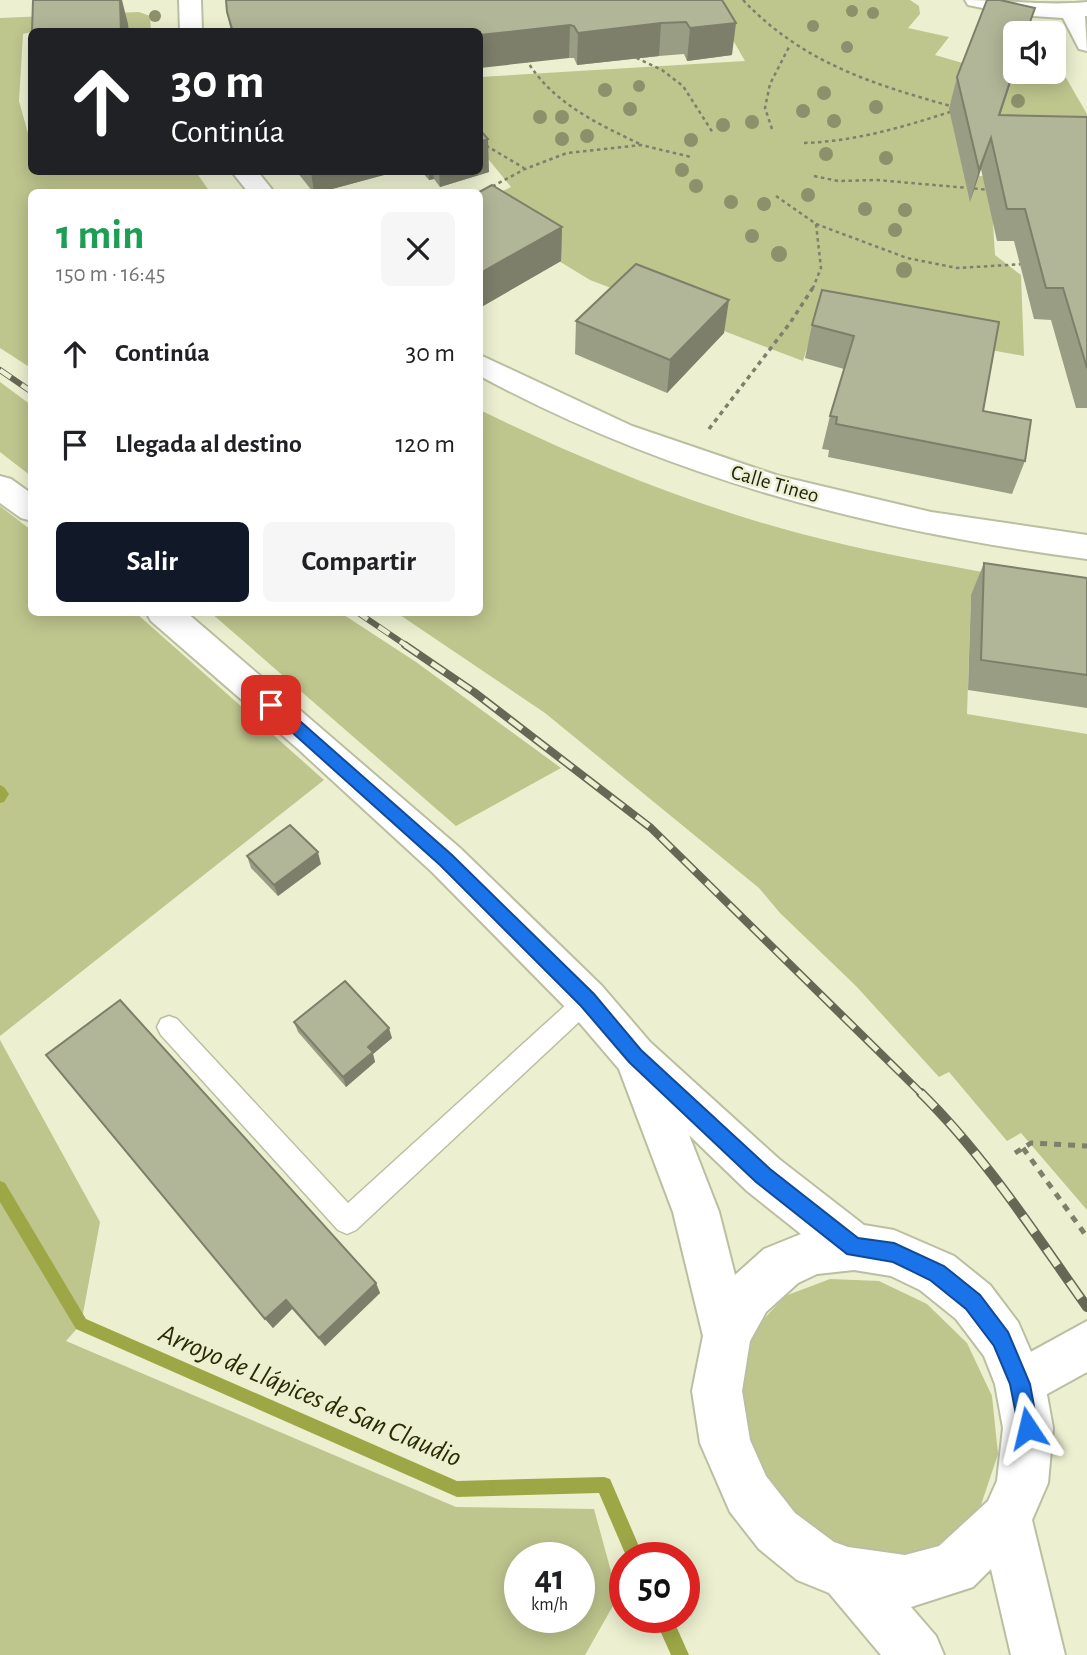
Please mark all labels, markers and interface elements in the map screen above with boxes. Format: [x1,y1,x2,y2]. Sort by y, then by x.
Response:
map controls [1003,21,1066,84]
button: sound [1003,21,1066,84]
icon: ahead [56,56,147,147]
text: 30 m [171,58,265,107]
text: Continúa [171,116,284,148]
button: close [381,212,455,286]
text: 1 min [56,214,145,256]
text: 150 m · 16:45 [56,263,165,286]
icon: ahead [56,335,94,373]
text: Continúa [115,340,210,366]
text: 30 m [405,340,455,366]
icon: arrive [56,426,94,464]
text: Llegada al destino [115,431,302,457]
text: 120 m [395,431,455,457]
street label: Calle Tineo [729,461,821,507]
button: Salir [56,522,249,602]
button: Compartir [263,522,455,602]
pin [241,675,301,735]
icon: arrive [252,686,290,724]
water label: Arroyo de Llápices de San Claudio [154,1319,465,1472]
position arrow [991,1391,1065,1465]
speed limit sign: 50 [609,1542,700,1633]
text: 41 [534,1561,565,1596]
text: km/h [531,1596,568,1614]

